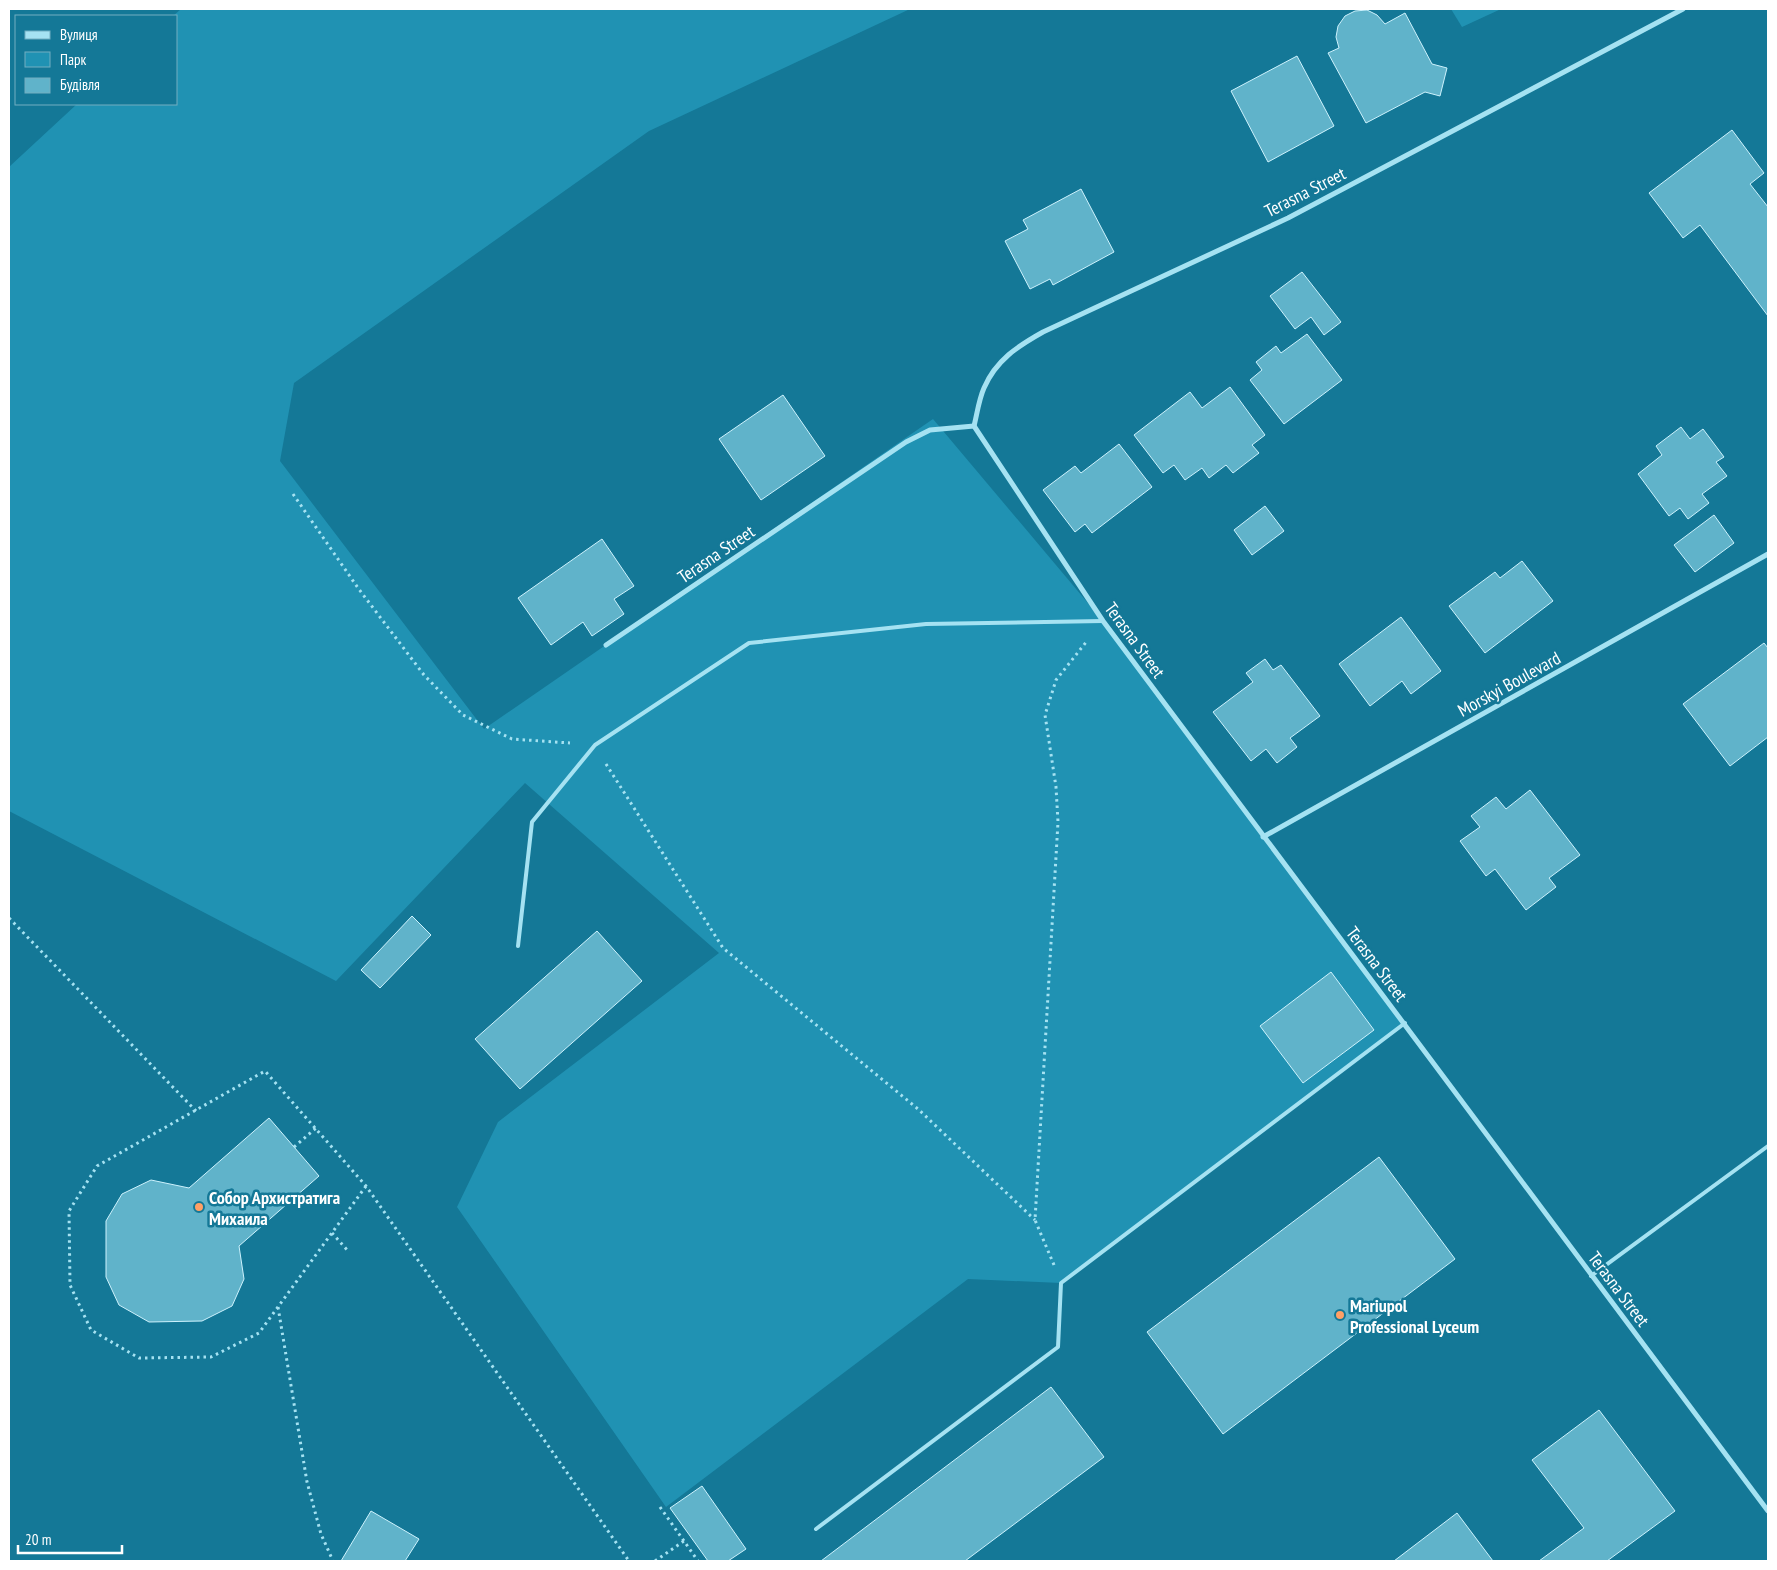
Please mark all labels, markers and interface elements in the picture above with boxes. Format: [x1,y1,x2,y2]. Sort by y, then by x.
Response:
legend [15,15,178,105]
text: Вулиця [60,25,98,44]
text: Парк [60,50,86,69]
text: Будівля [60,75,100,94]
street label: Terasna Street [1261,162,1349,222]
street label: Terasna Street [673,520,759,588]
street label: Terasna Street [1100,598,1170,682]
street label: Morskyi Boulevard [1454,646,1564,722]
street label: Terasna Street [1341,922,1413,1006]
place label: Собор Архистратига Михаила [209,1186,340,1230]
marker: Собор Архистратига Михаила [193,1201,205,1213]
street label: Terasna Street [1583,1247,1655,1331]
place label: Mariupol Professional Lyceum [1350,1294,1479,1338]
marker: Mariupol Professional Lyceum [1334,1309,1346,1321]
scale bar [18,1522,121,1554]
text: 20 m [25,1530,51,1549]

